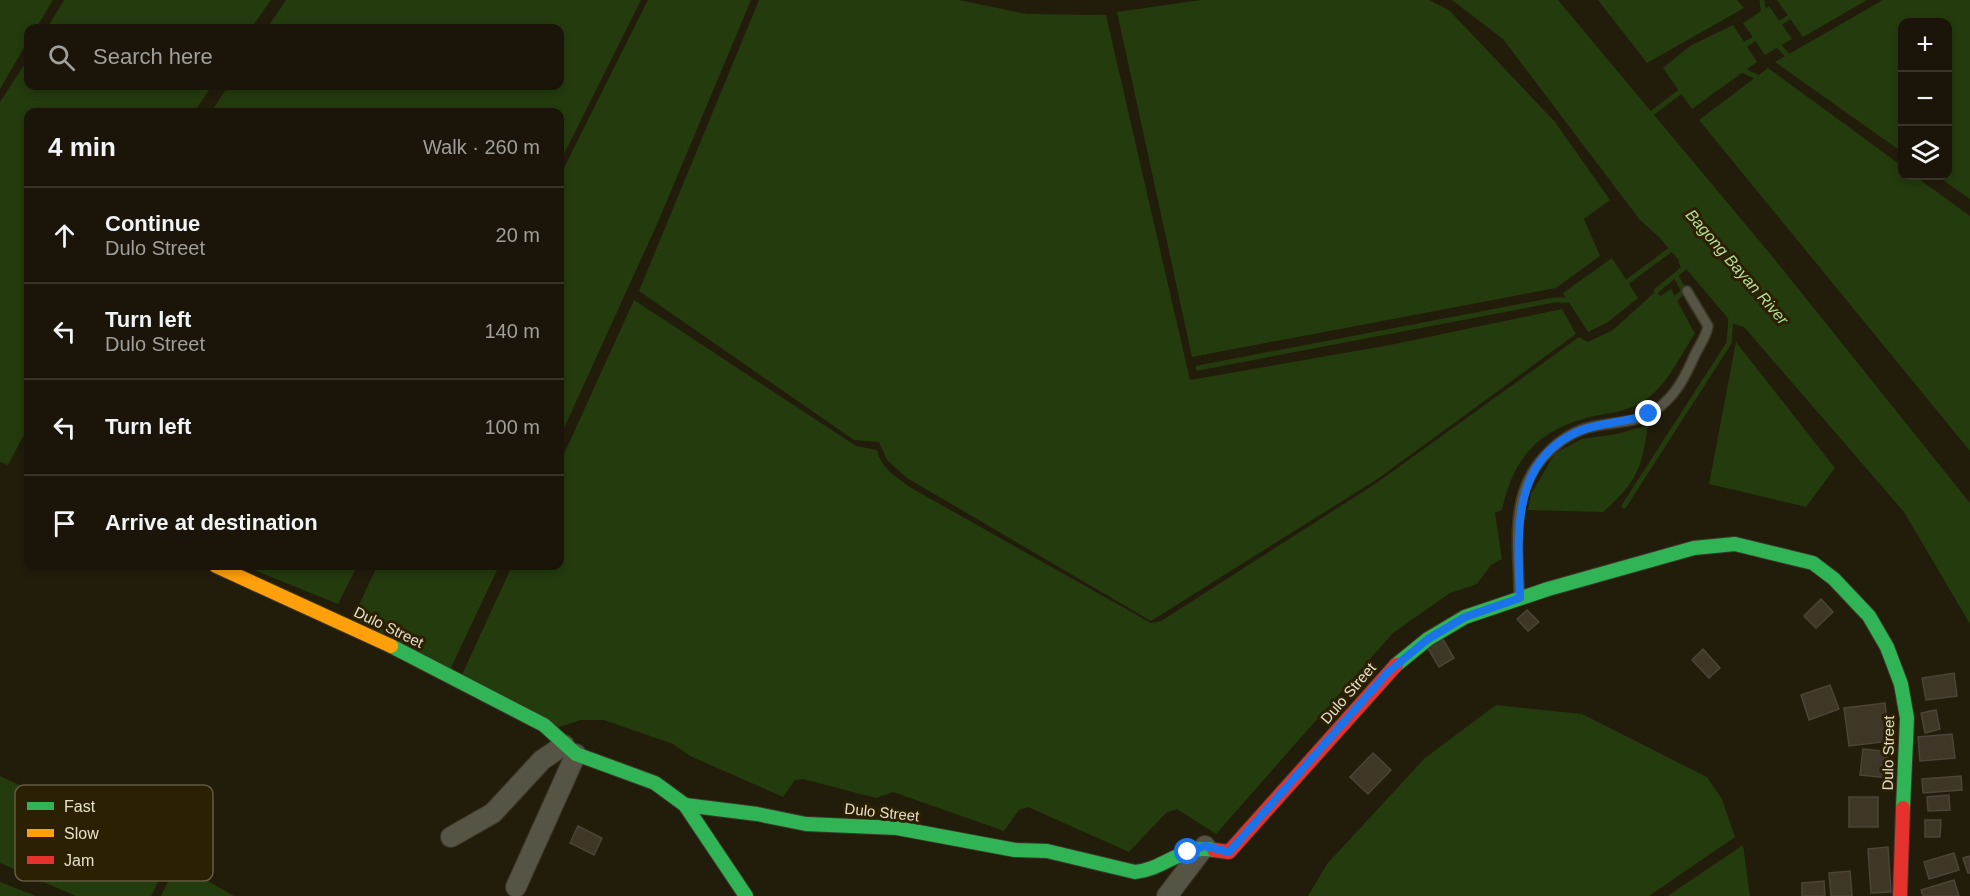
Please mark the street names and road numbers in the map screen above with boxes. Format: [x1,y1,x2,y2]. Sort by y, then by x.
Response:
street label: Dulo Street [352,603,427,651]
street label: Dulo Street [1317,658,1380,727]
street label: Dulo Street [1879,715,1897,791]
street label: Dulo Street [844,800,921,824]

